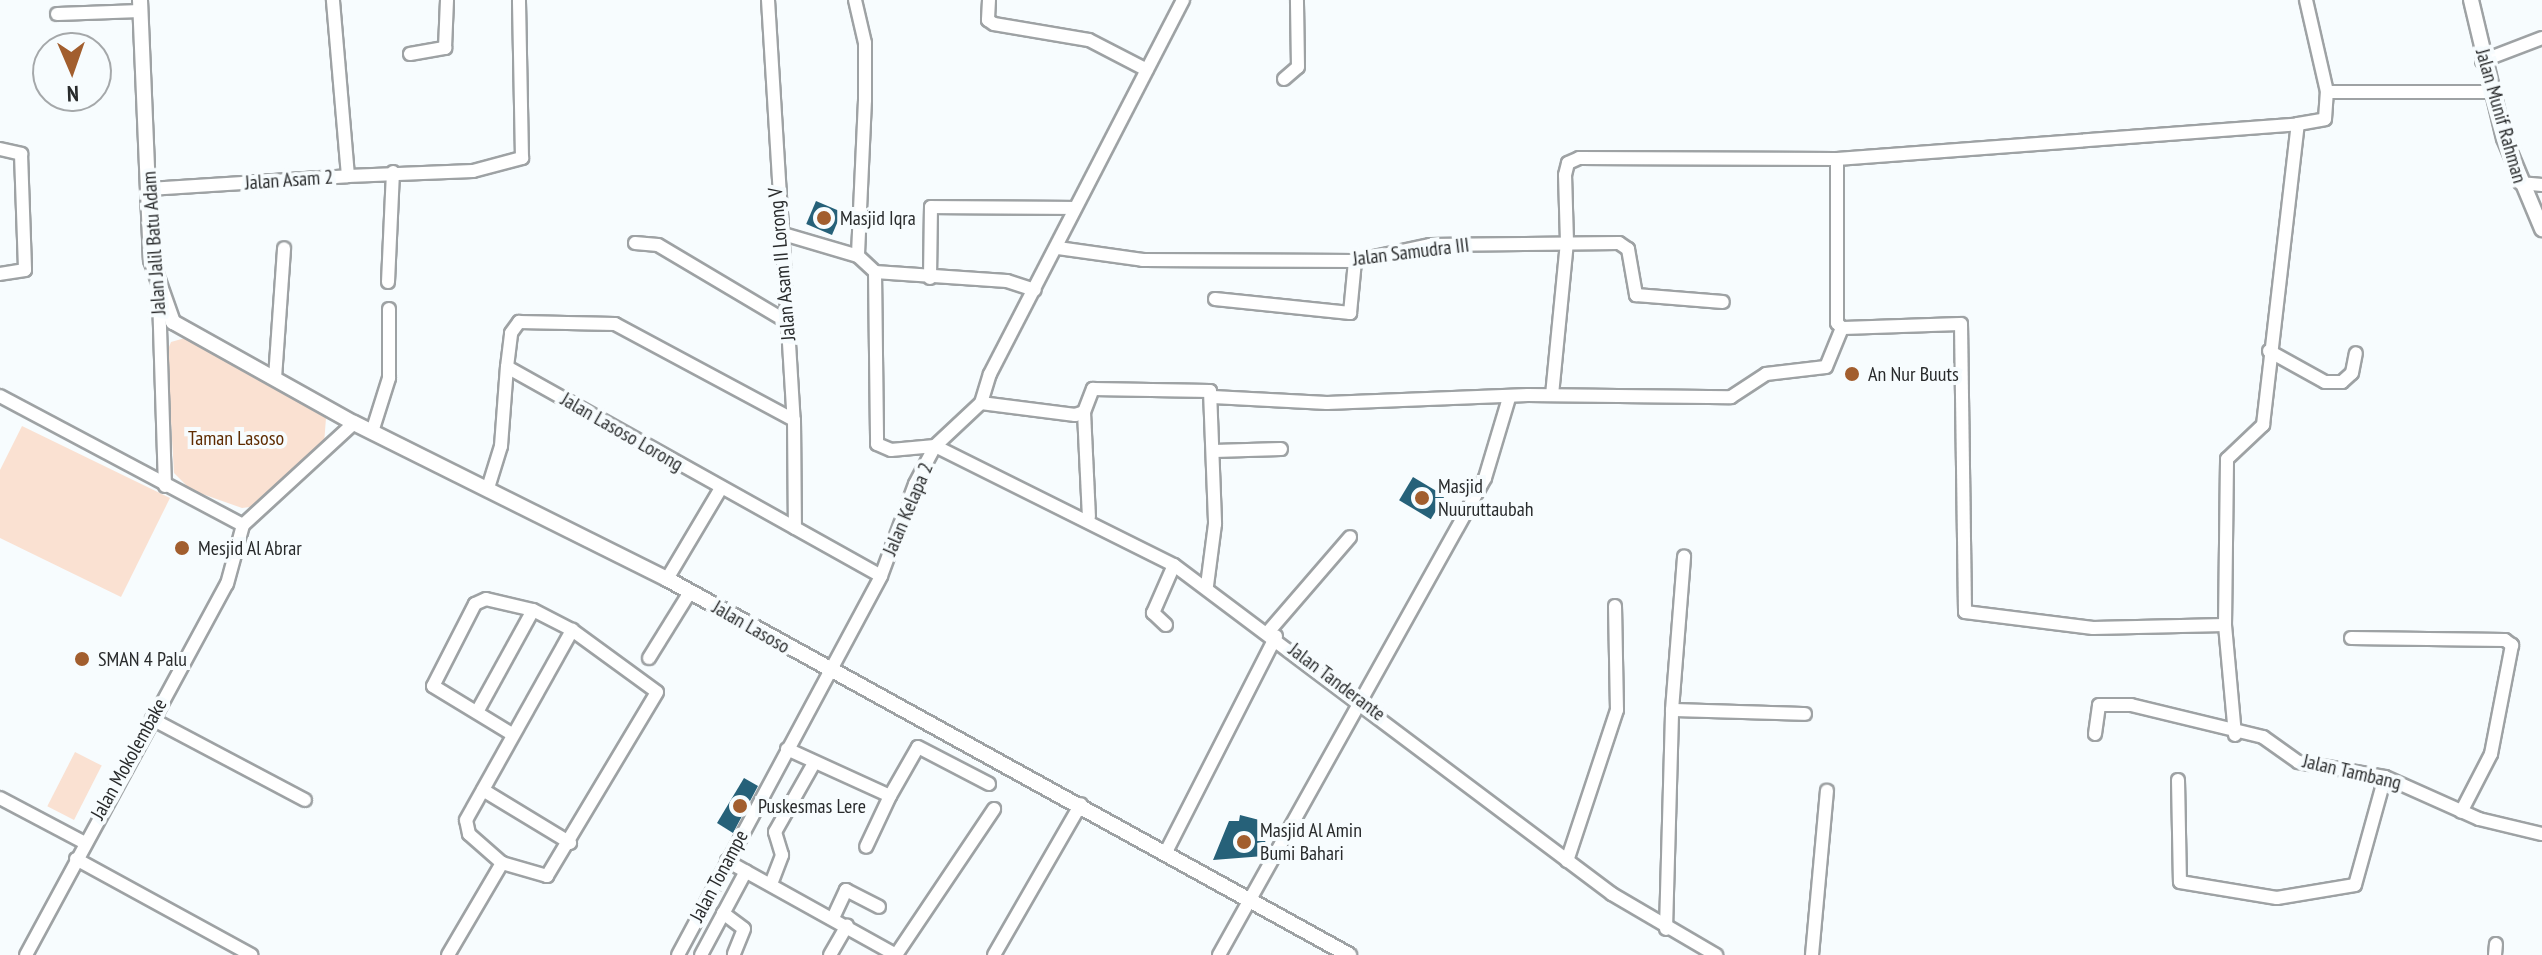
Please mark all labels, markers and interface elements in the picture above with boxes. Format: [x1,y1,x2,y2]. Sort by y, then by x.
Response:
north arrow [32,32,112,112]
street label: Jalan Munif Rahman [2470,46,2532,186]
text: N [66,80,79,108]
street label: Jalan Asam 2 [244,165,334,195]
street label: Jalan Jalil Batu Adam [137,170,171,316]
street label: Jalan Asam II Lorong V [763,186,801,342]
place label: Masjid Iqra [840,206,916,230]
marker: Masjid Iqra [815,209,833,227]
street label: Jalan Samudra III [1351,233,1471,271]
place label: An Nur Buuts [1868,362,1959,386]
marker: An Nur Buuts [1843,365,1861,383]
street label: Jalan Lasoso Lorong [557,387,687,477]
park label: Taman Lasoso [188,426,284,450]
street label: Jalan Kelapa 2 [878,459,938,559]
place label: Masjid Nuuruttaubah [1438,474,1533,521]
marker: Masjid Nuuruttaubah [1413,489,1431,507]
place label: Mesjid Al Abrar [198,536,303,560]
marker: Mesjid Al Abrar [173,539,191,557]
street label: Jalan Lasoso [708,595,794,659]
street label: Jalan Tanderante [1284,638,1390,726]
place label: SMAN 4 Palu [98,647,187,671]
marker: SMAN 4 Palu [73,650,91,668]
street label: Jalan Mokolembake [86,694,172,824]
street label: Jalan Tambang [2300,749,2404,795]
place label: Puskesmas Lere [758,794,866,818]
marker: Puskesmas Lere [729,795,751,817]
place label: Masjid Al Amin Bumi Bahari [1260,818,1363,865]
street label: Jalan Tonampe [685,826,753,926]
marker: Masjid Al Amin Bumi Bahari [1235,833,1253,851]

